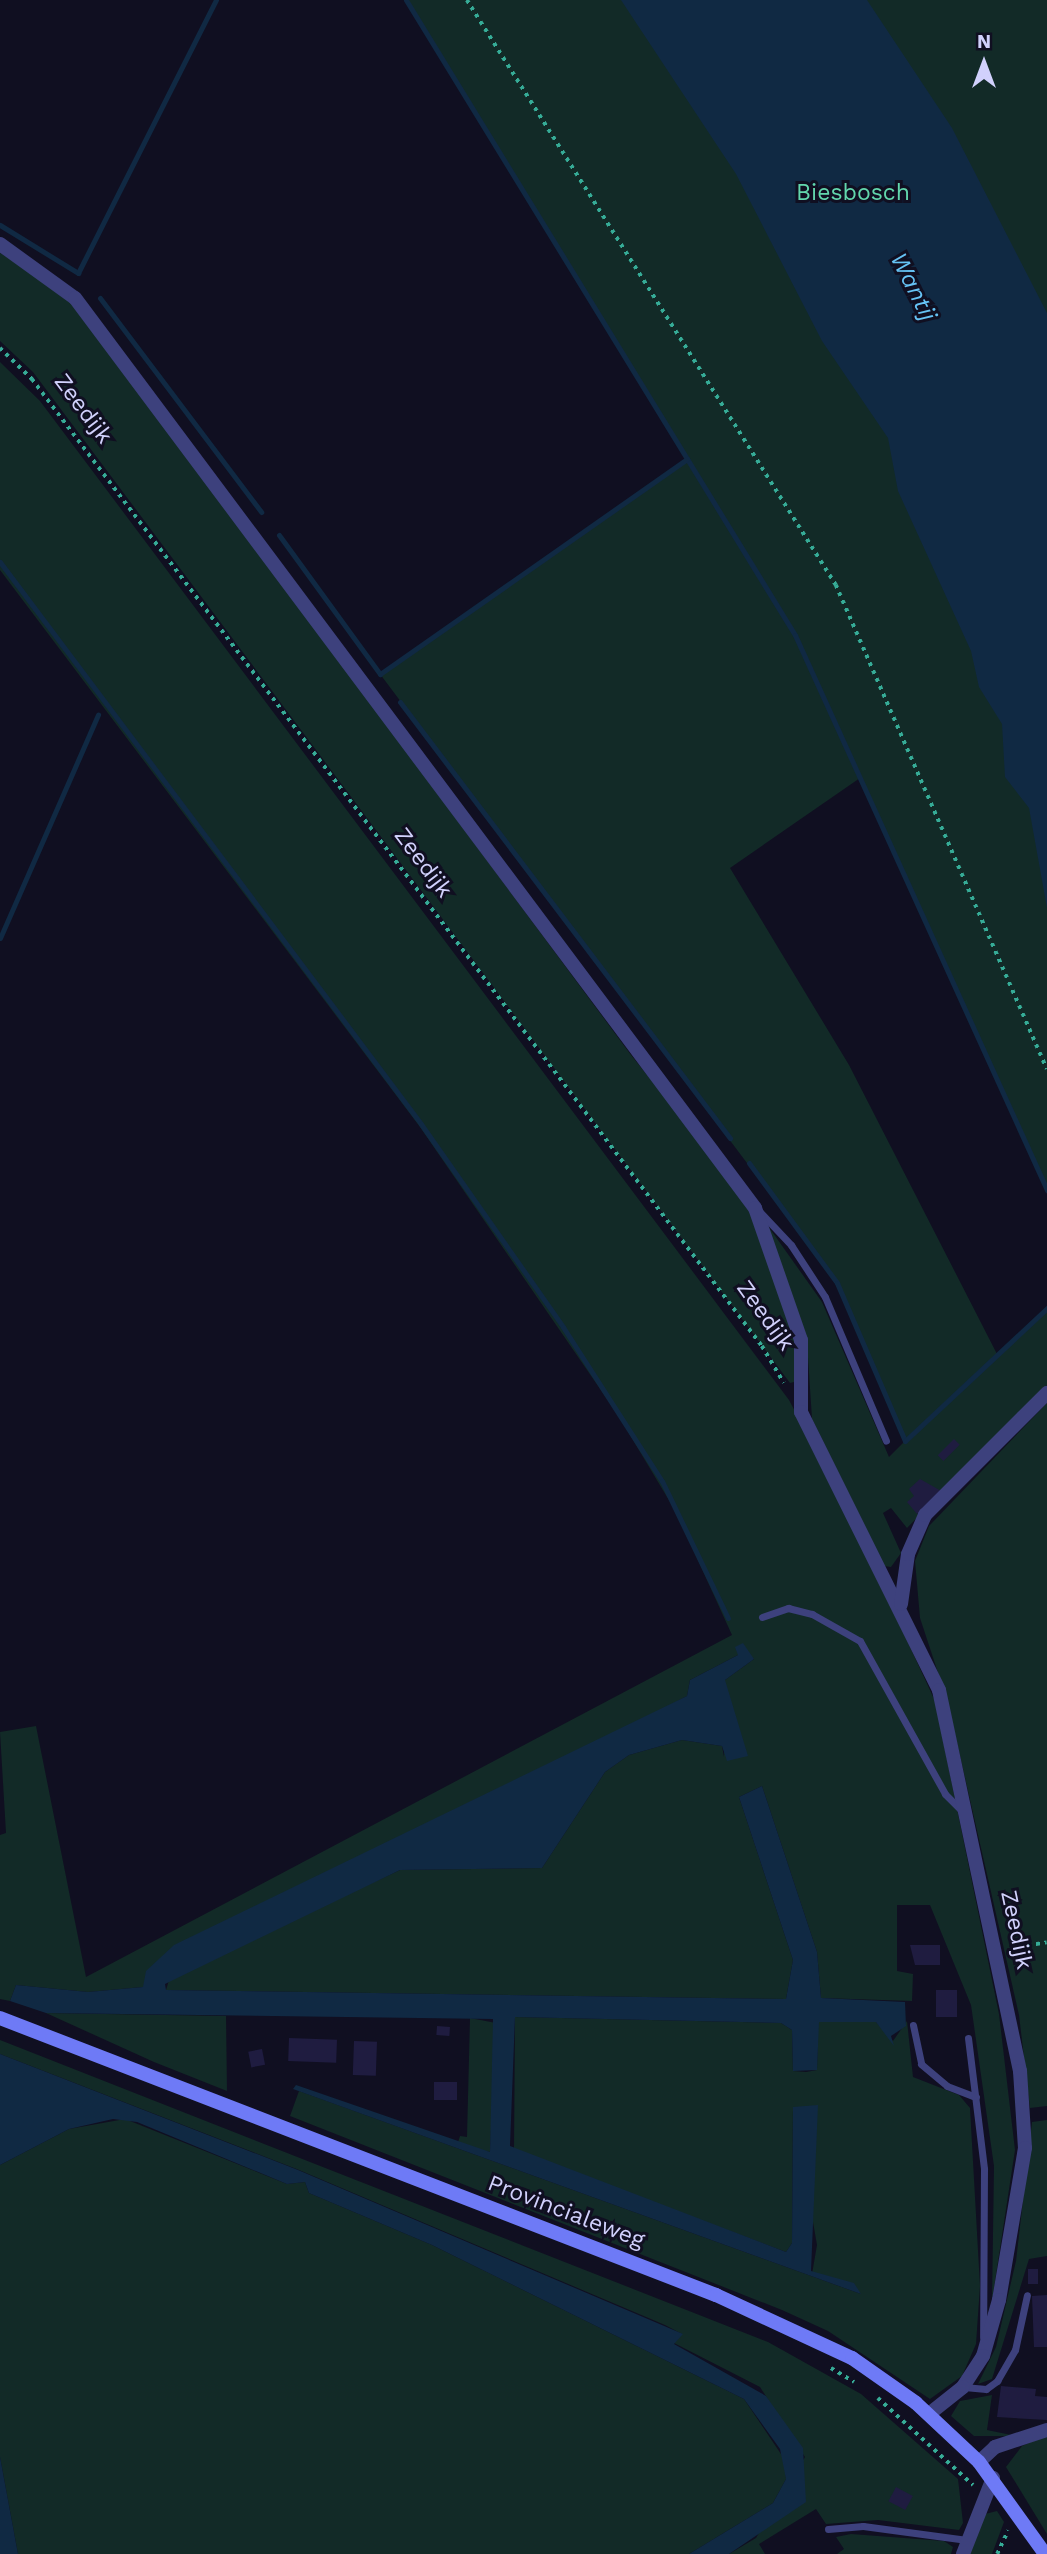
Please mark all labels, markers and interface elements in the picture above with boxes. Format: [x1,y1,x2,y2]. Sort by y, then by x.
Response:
north arrow [949,28,1019,98]
text: N [977,30,991,53]
park label: Biesbosch [796,179,910,207]
water label: Wantij [884,248,942,326]
street label: Zeedijk [48,369,118,449]
street label: Zeedijk [388,823,458,903]
street label: Zeedijk [730,1275,800,1357]
street label: Zeedijk [994,1888,1038,1972]
street label: Provincialeweg [484,2169,648,2255]

